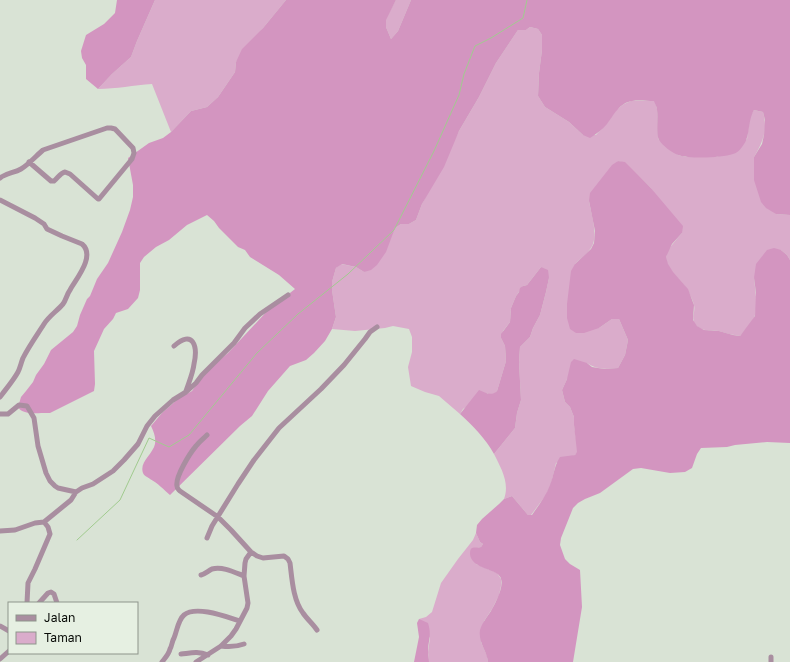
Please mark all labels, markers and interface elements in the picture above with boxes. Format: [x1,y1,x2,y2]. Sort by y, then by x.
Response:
legend [8,602,138,654]
text: Jalan [44,610,75,625]
text: Taman [44,630,82,645]

